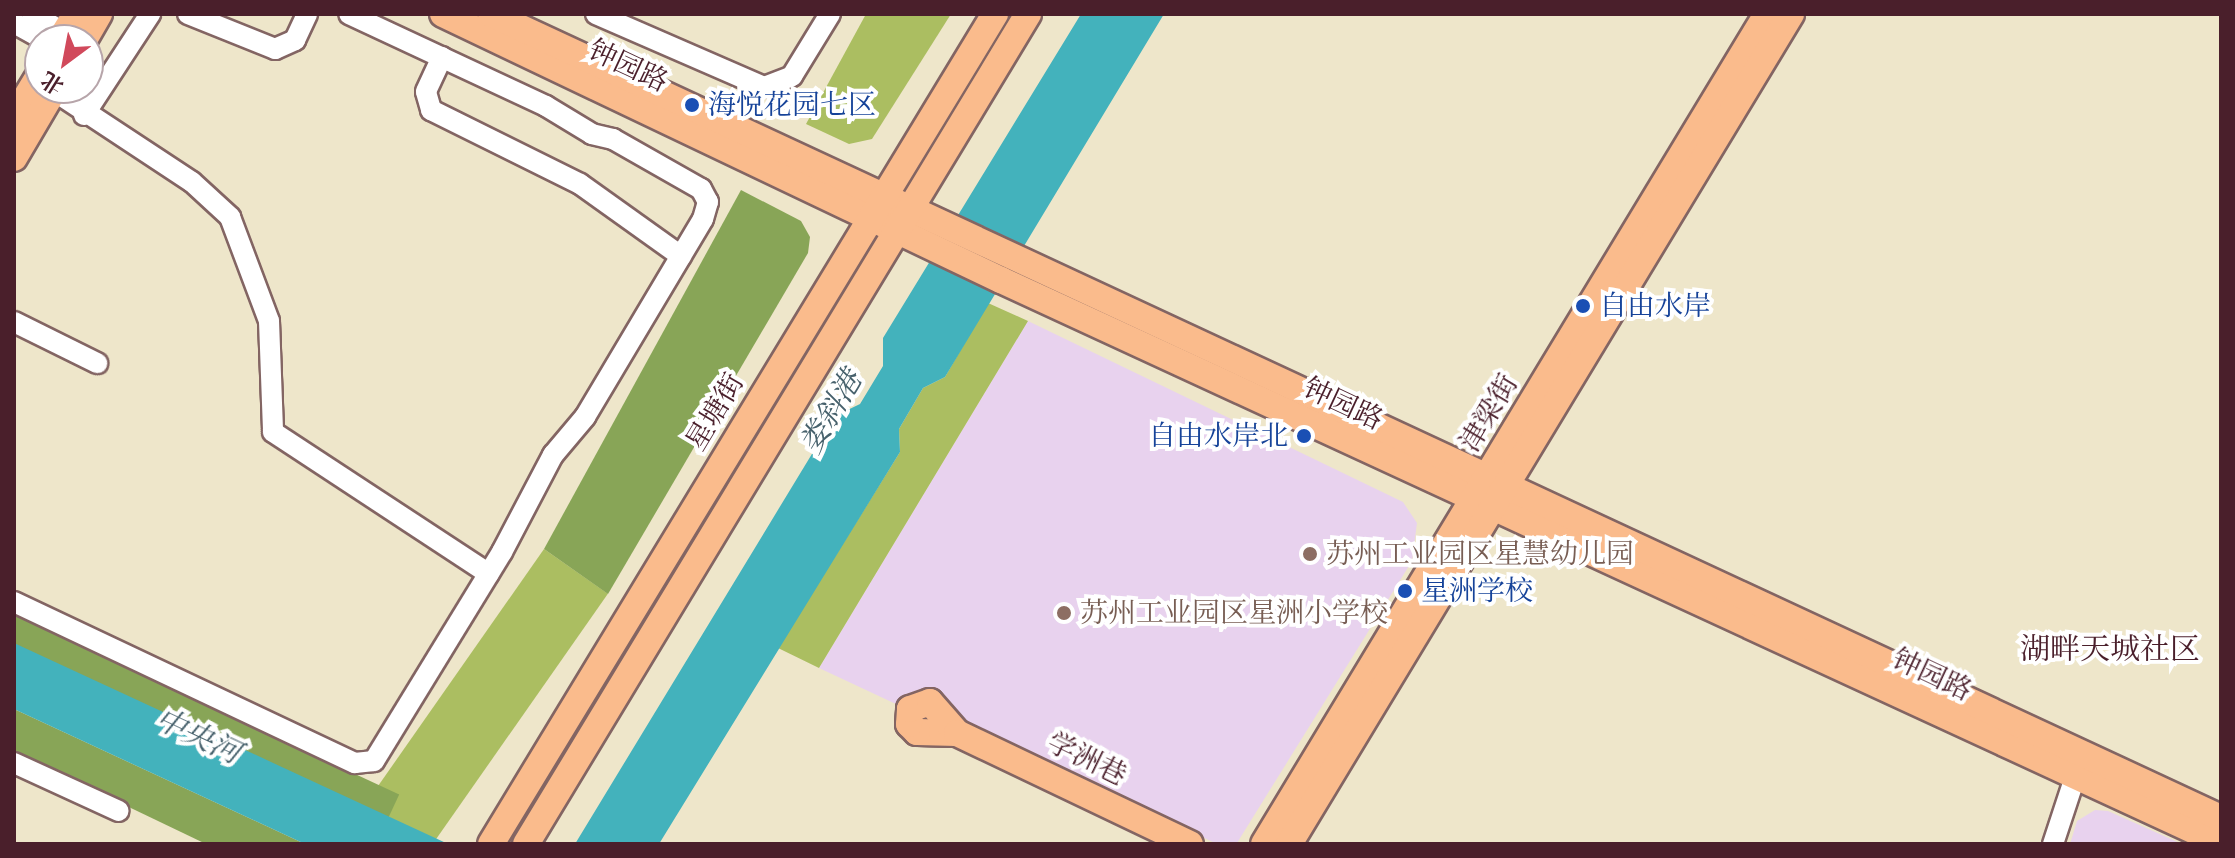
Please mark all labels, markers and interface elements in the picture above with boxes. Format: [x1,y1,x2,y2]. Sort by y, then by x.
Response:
north arrow [24,24,104,104]
street label: 钟园路 [583,33,673,99]
text: 北 [35,64,70,101]
place label: 海悦花园七区 [708,88,876,122]
marker: 海悦花园七区 [683,96,701,114]
place label: 自由水岸 [1599,289,1711,323]
marker: 自由水岸 [1574,297,1592,315]
water label: 娄斜港 [792,364,870,460]
street label: 星塘街 [679,367,751,457]
street label: 津梁街 [1453,368,1525,458]
street label: 钟园路 [1298,371,1388,437]
place label: 自由水岸北 [1148,419,1288,453]
marker: 自由水岸北 [1295,427,1313,445]
place label: 苏州工业园区星慧幼儿园 [1326,537,1634,571]
marker: 苏州工业园区星慧幼儿园 [1301,545,1319,563]
place label: 星洲学校 [1421,574,1533,608]
marker: 星洲学校 [1396,582,1414,600]
place label: 苏州工业园区星洲小学校 [1080,596,1388,630]
marker: 苏州工业园区星洲小学校 [1055,604,1073,622]
district label: 湖畔天城社区 [2020,631,2200,667]
street label: 钟园路 [1887,642,1977,708]
water label: 中央河 [150,701,246,771]
street label: 学洲巷 [1042,725,1132,793]

